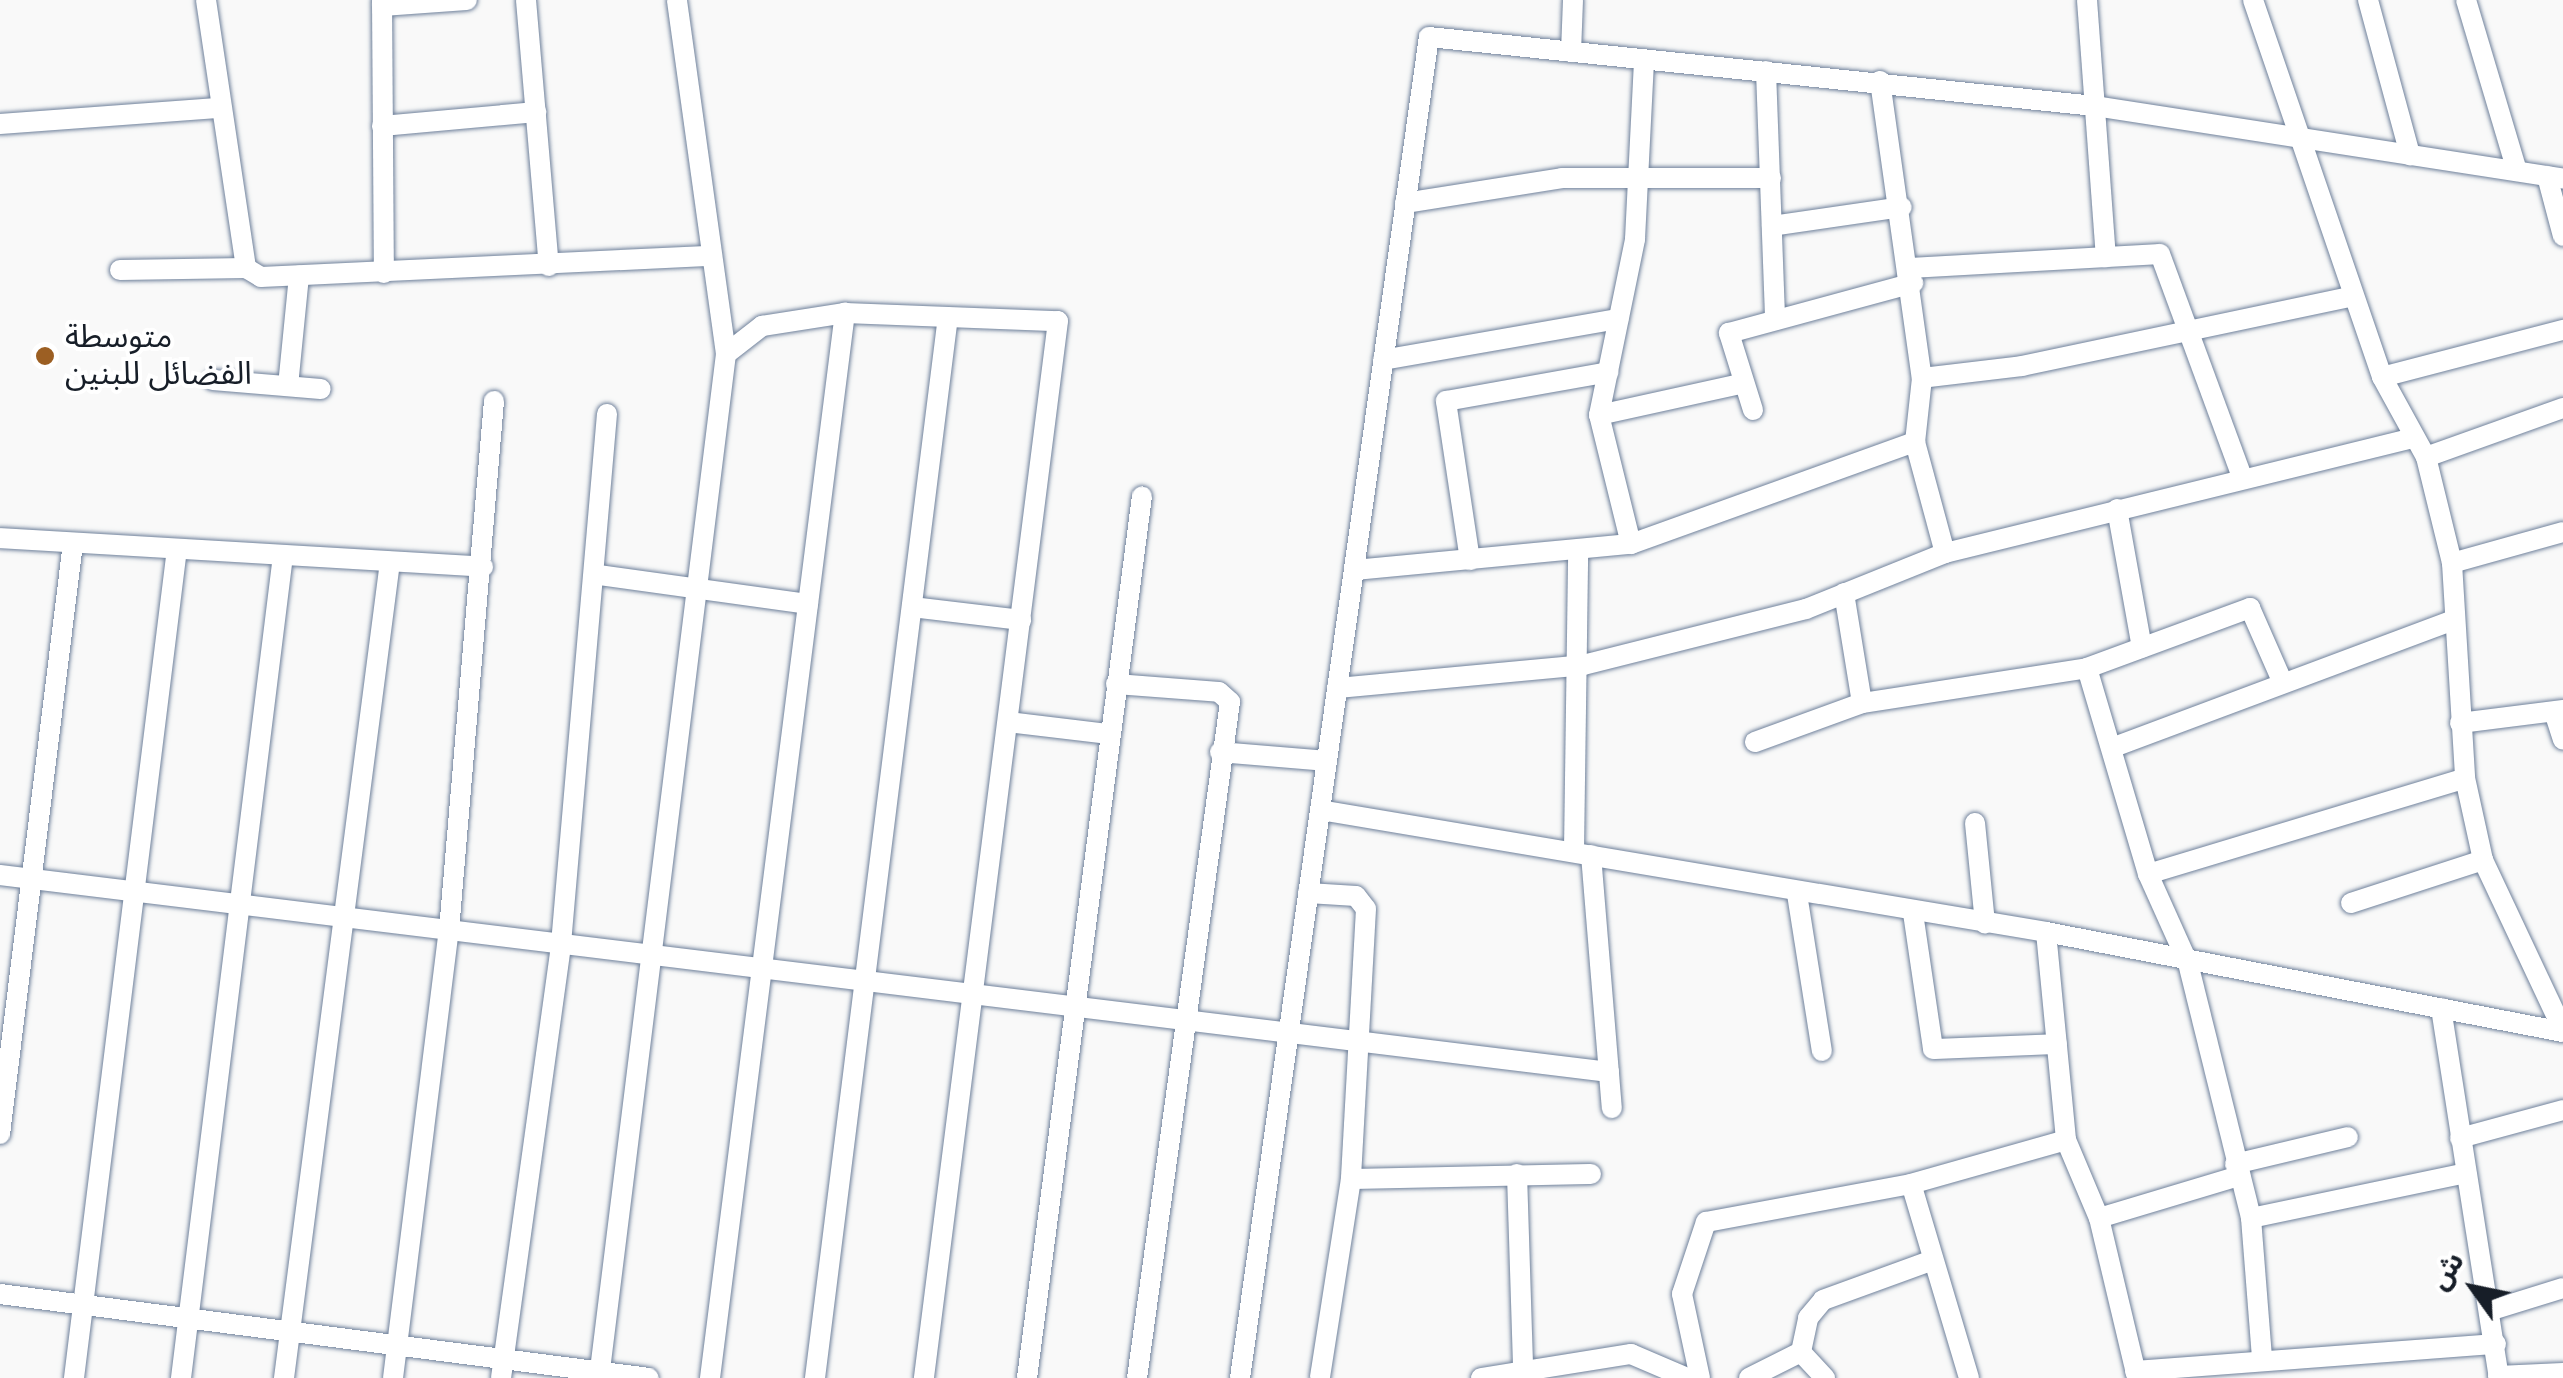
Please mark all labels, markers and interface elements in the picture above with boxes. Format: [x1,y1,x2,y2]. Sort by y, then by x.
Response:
place label: متوسطة الفضائل للبنين [65,319,252,394]
marker: متوسطة الفضائل للبنين [34,345,56,367]
north arrow [2423,1238,2523,1338]
text: ش [2412,1239,2483,1304]

